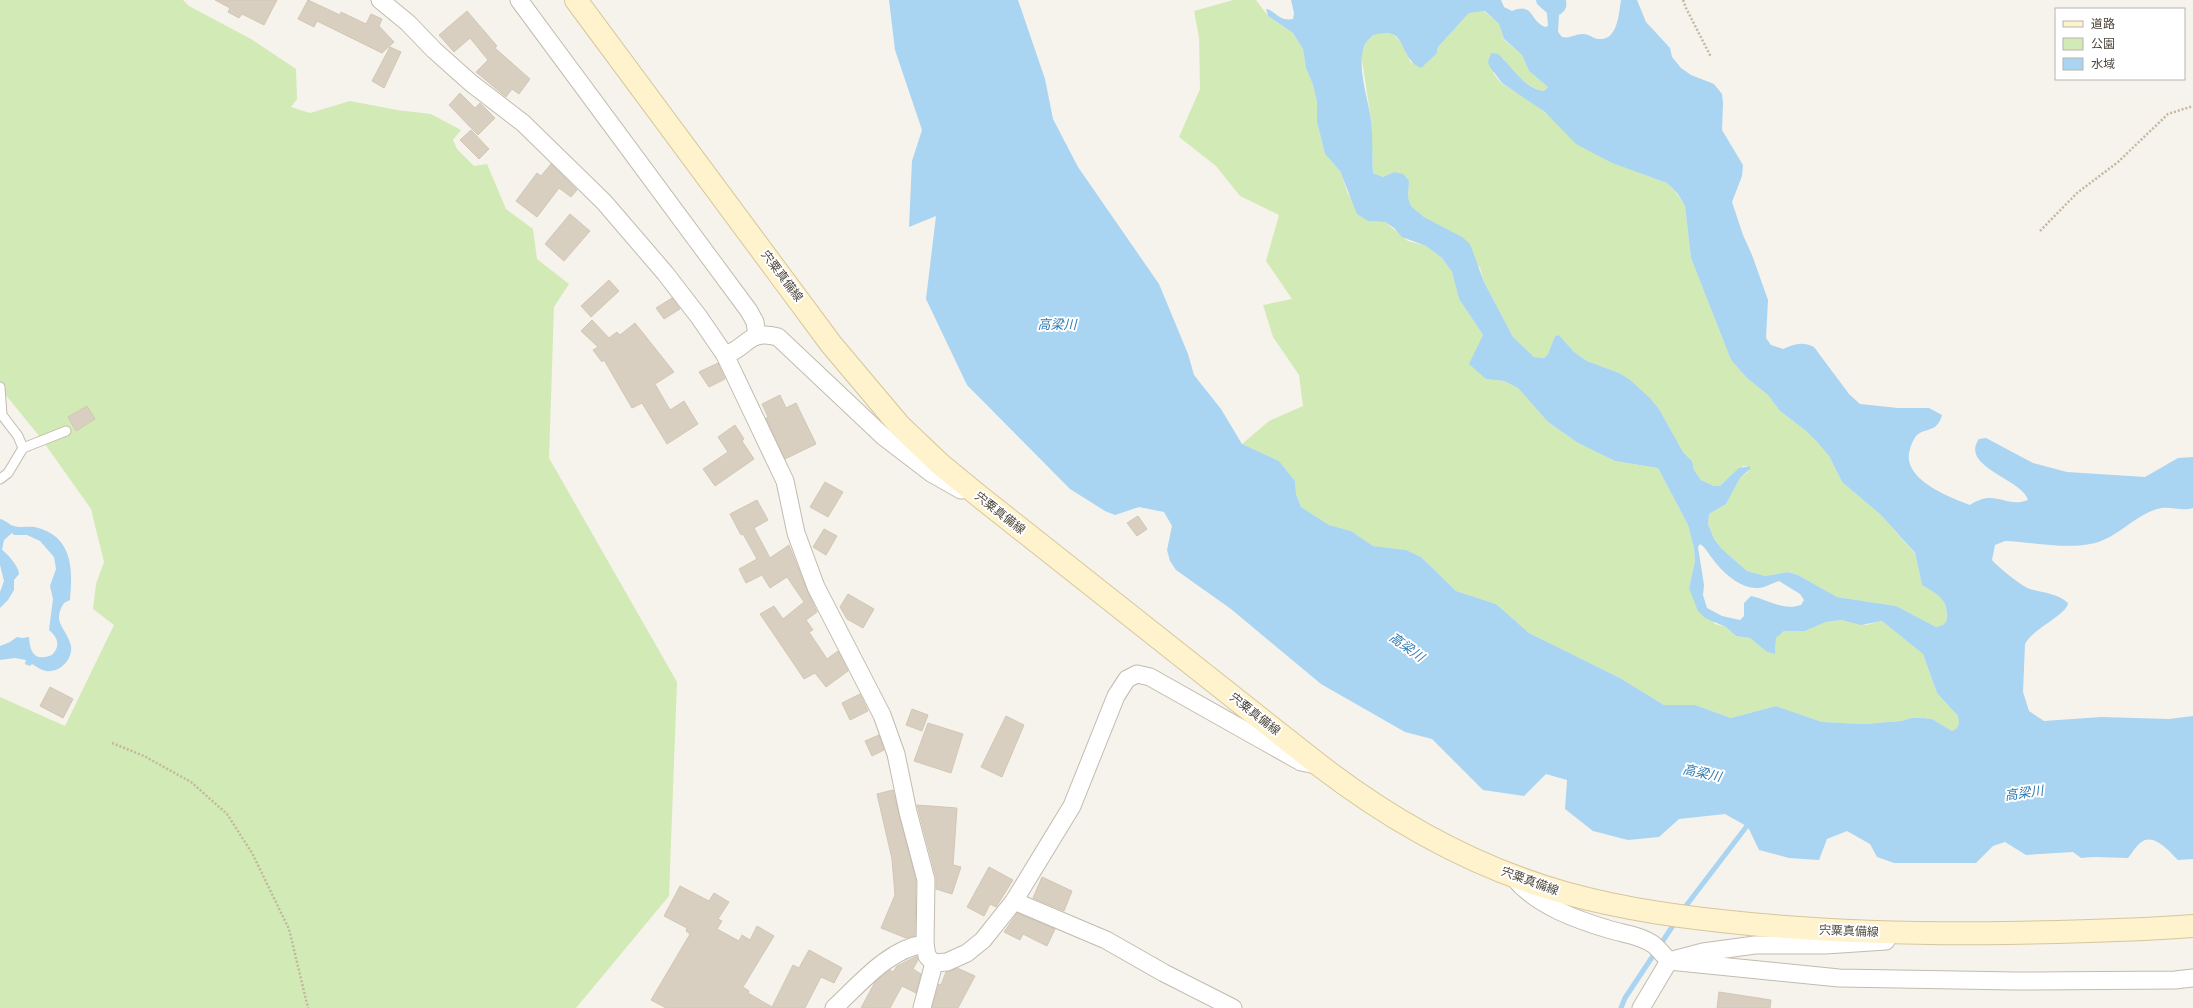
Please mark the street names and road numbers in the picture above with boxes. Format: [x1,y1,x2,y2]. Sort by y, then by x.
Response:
street label: 宍粟真備線 [758,248,806,304]
street label: 宍粟真備線 [972,489,1028,537]
street label: 宍粟真備線 [1227,690,1283,738]
street label: 宍粟真備線 [1499,864,1561,898]
street label: 宍粟真備線 [1819,923,1879,939]

